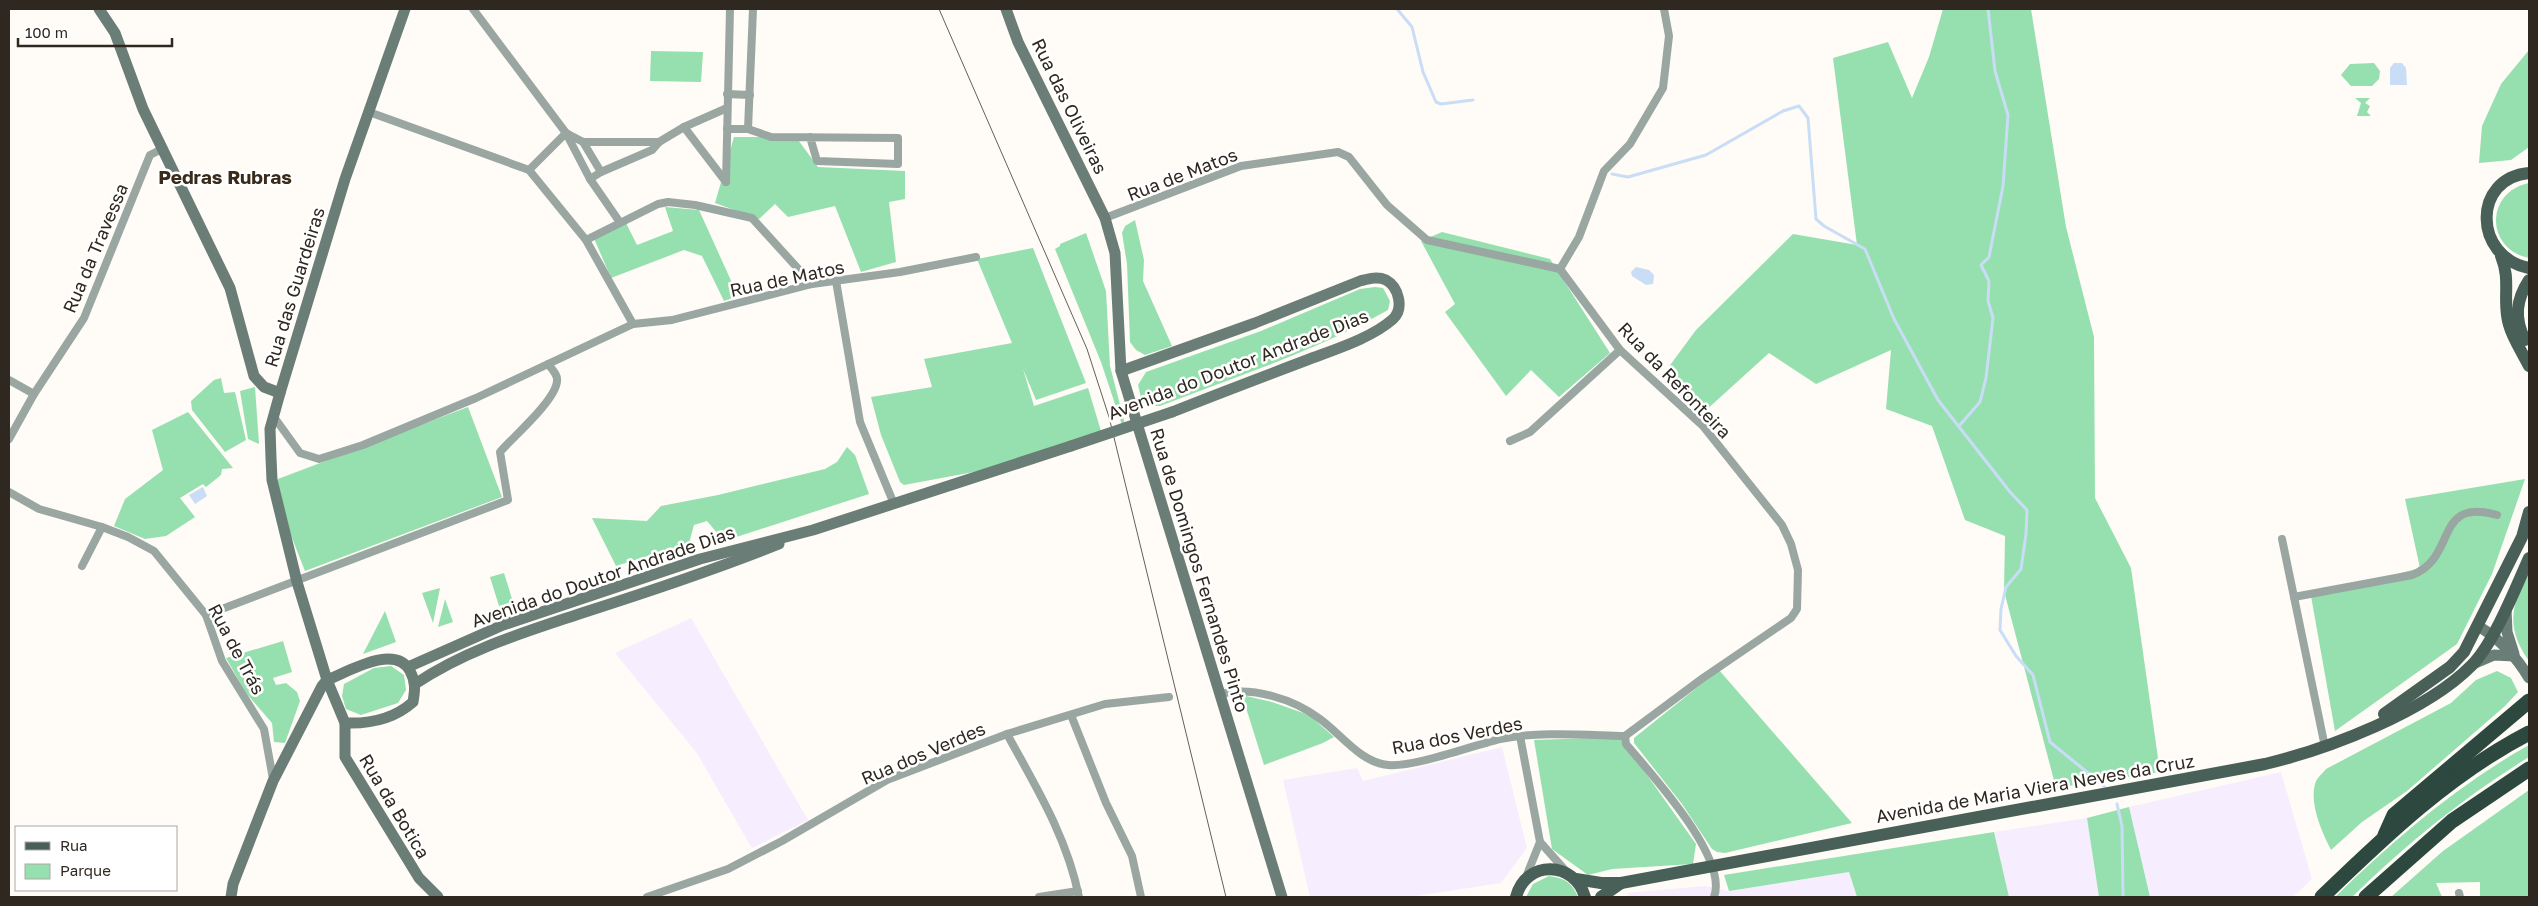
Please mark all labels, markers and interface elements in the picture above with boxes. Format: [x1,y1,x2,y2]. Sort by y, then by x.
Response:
scale bar [18,15,171,47]
text: 100 m [25,23,68,41]
street label: Rua das Oliveiras [1028,35,1112,177]
street label: Rua de Matos [1124,143,1240,205]
district label: Pedras Rubras [158,165,292,188]
street label: Rua da Travessa [58,180,132,316]
street label: Rua das Guardeiras [259,204,329,370]
street label: Rua de Matos [728,255,846,301]
street label: Avenida do Doutor Andrade Dias [1105,304,1371,424]
street label: Rua da Refonteira [1614,317,1736,443]
street label: Rua de Domingos Fernandes Pinto [1146,425,1254,715]
street label: Avenida do Doutor Andrade Dias [468,520,738,632]
street label: Rua de Trás [204,600,270,698]
street label: Rua dos Verdes [1390,712,1524,758]
street label: Rua dos Verdes [858,717,988,789]
street label: Avenida de Maria Viera Neves da Cruz [1874,749,2196,827]
street label: Rua da Botica [355,750,435,862]
legend [15,826,178,891]
text: Rua [60,836,87,854]
text: Parque [60,861,111,879]

